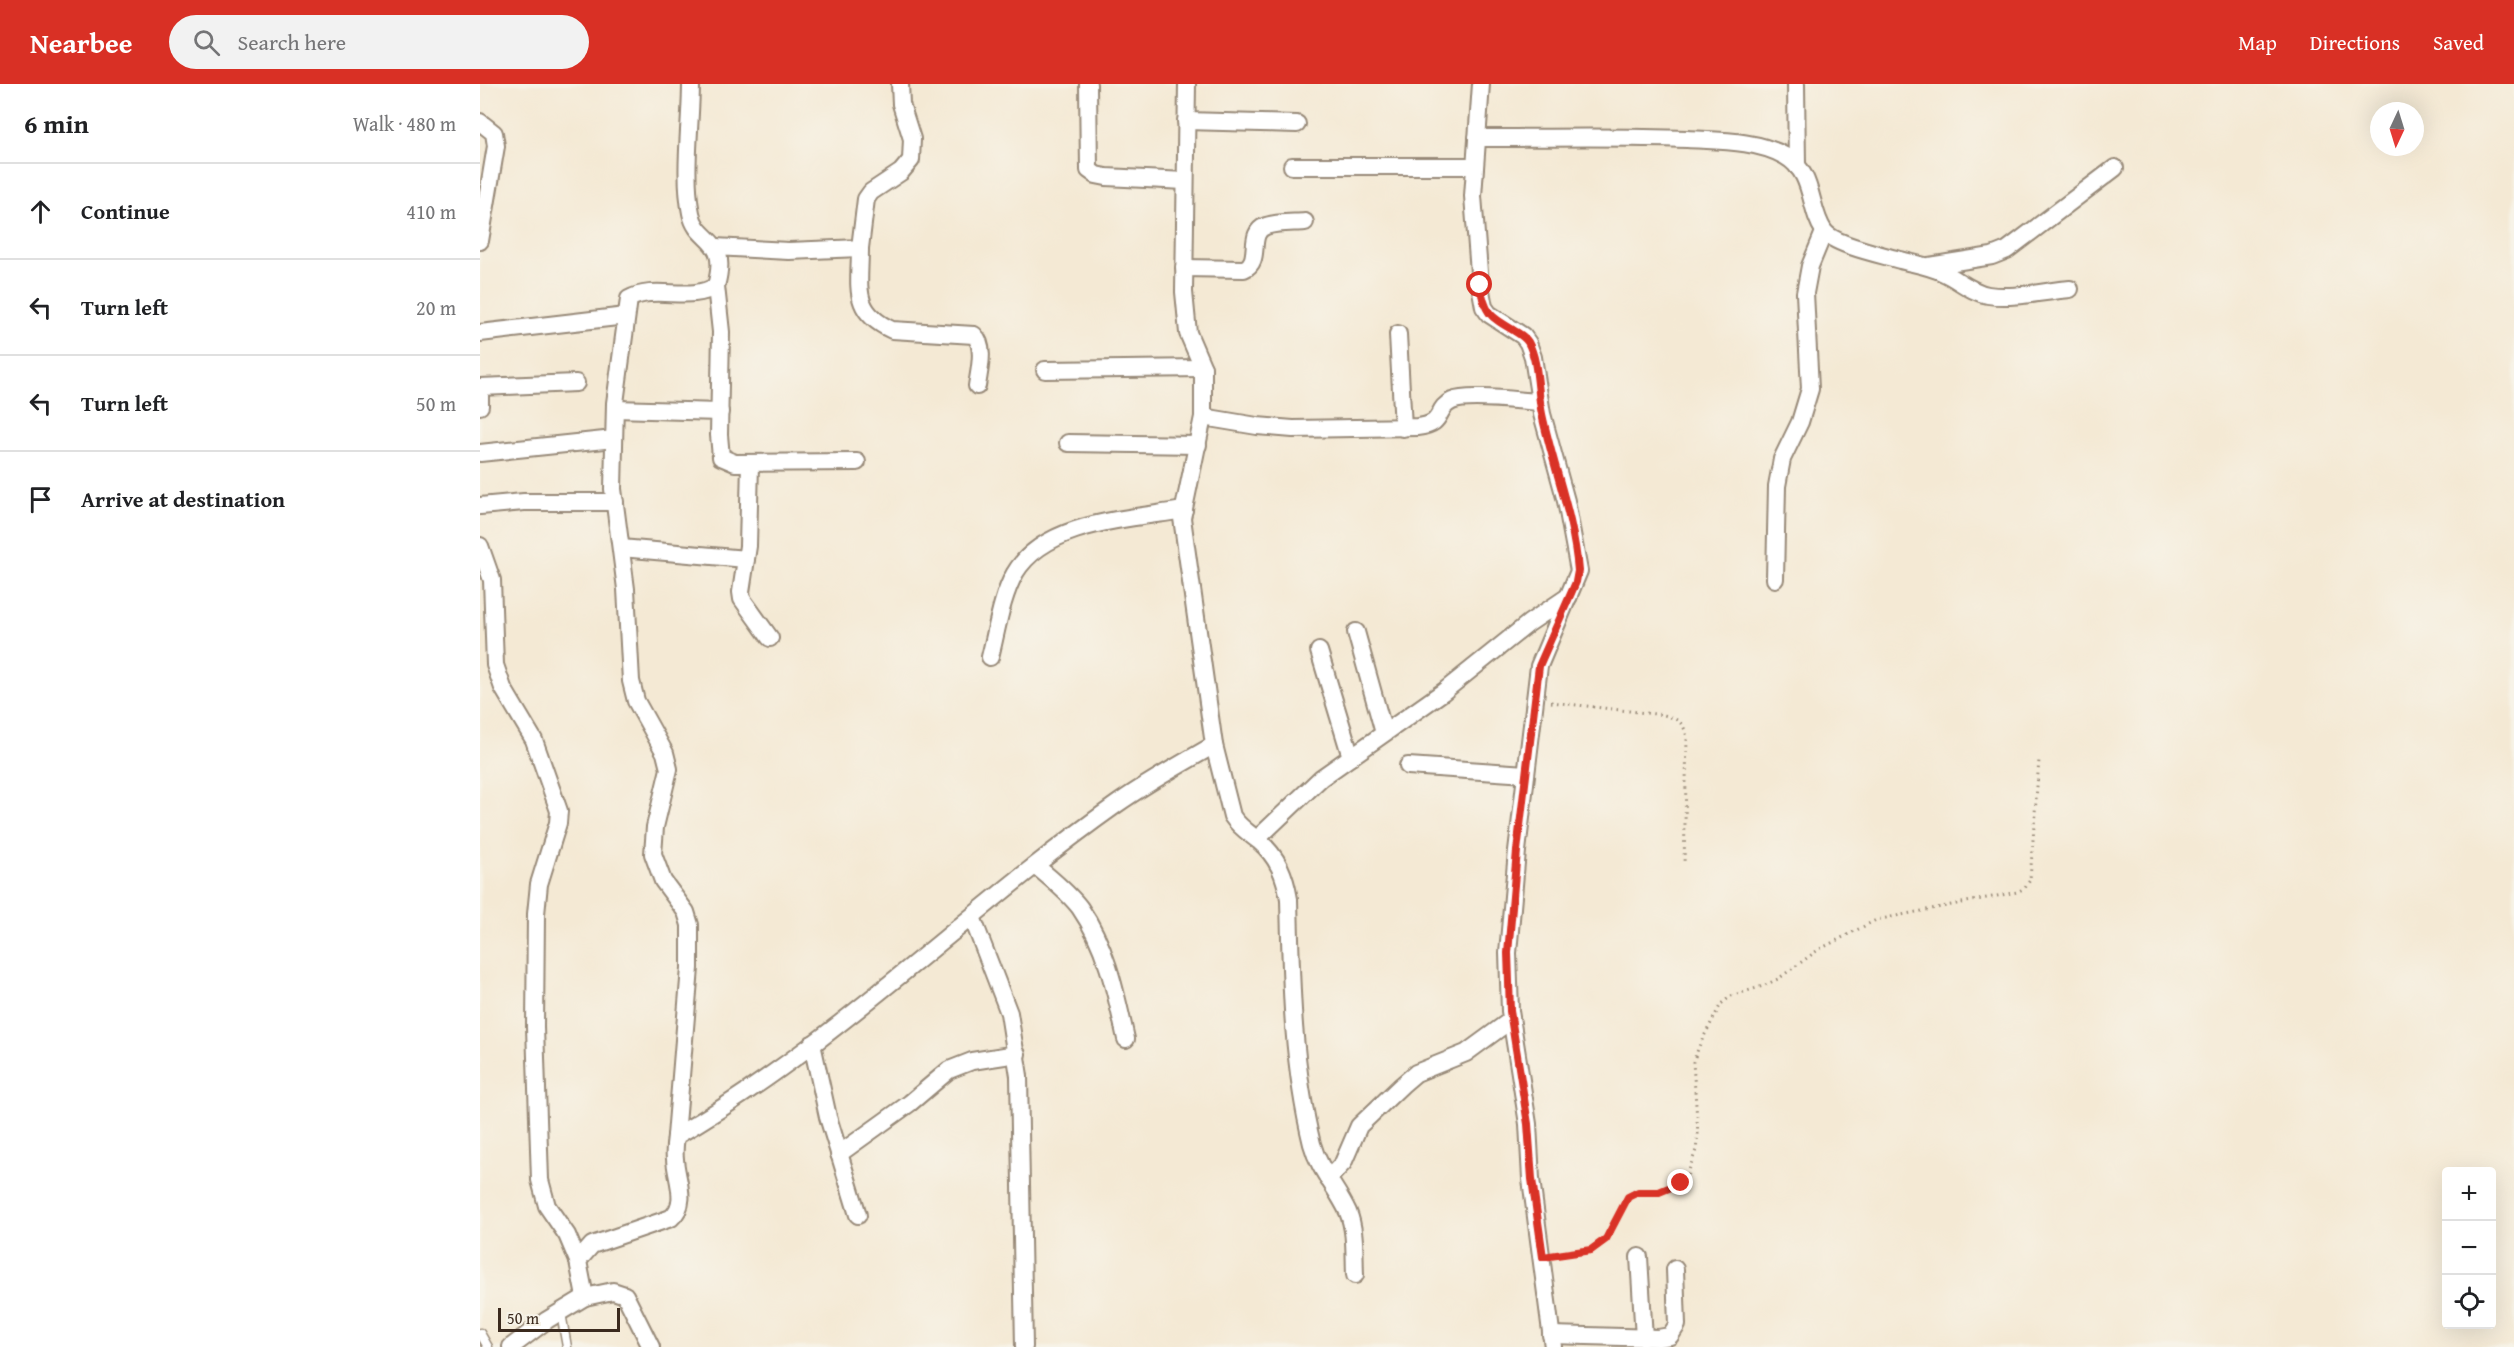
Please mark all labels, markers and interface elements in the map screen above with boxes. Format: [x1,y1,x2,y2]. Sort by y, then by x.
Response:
search box [169,15,589,69]
text: Nearbee [30,22,133,63]
icon: search [190,26,223,59]
text: Search here [238,26,346,58]
text: Map [2238,27,2277,58]
text: Directions [2310,27,2400,58]
text: Saved [2433,27,2484,58]
north arrow [2370,102,2424,156]
text: 6 min [24,104,89,143]
text: Walk · 480 m [353,109,456,138]
icon: ahead [24,195,57,228]
text: Continue [81,195,170,227]
text: 410 m [406,197,456,226]
route start [1466,271,1492,297]
icon: left [24,291,57,324]
text: Turn left [81,291,168,323]
text: 20 m [416,293,456,322]
icon: left [24,387,57,420]
text: Turn left [81,387,168,419]
text: 50 m [416,389,456,418]
icon: arrive [24,483,57,516]
text: Arrive at destination [81,483,285,515]
map controls [2442,1167,2496,1329]
button: + [2442,1167,2496,1221]
route end [1667,1169,1693,1195]
button: − [2442,1221,2496,1275]
button: locate [2442,1275,2496,1329]
scale bar [498,1305,620,1332]
text: 50 m [507,1306,539,1330]

